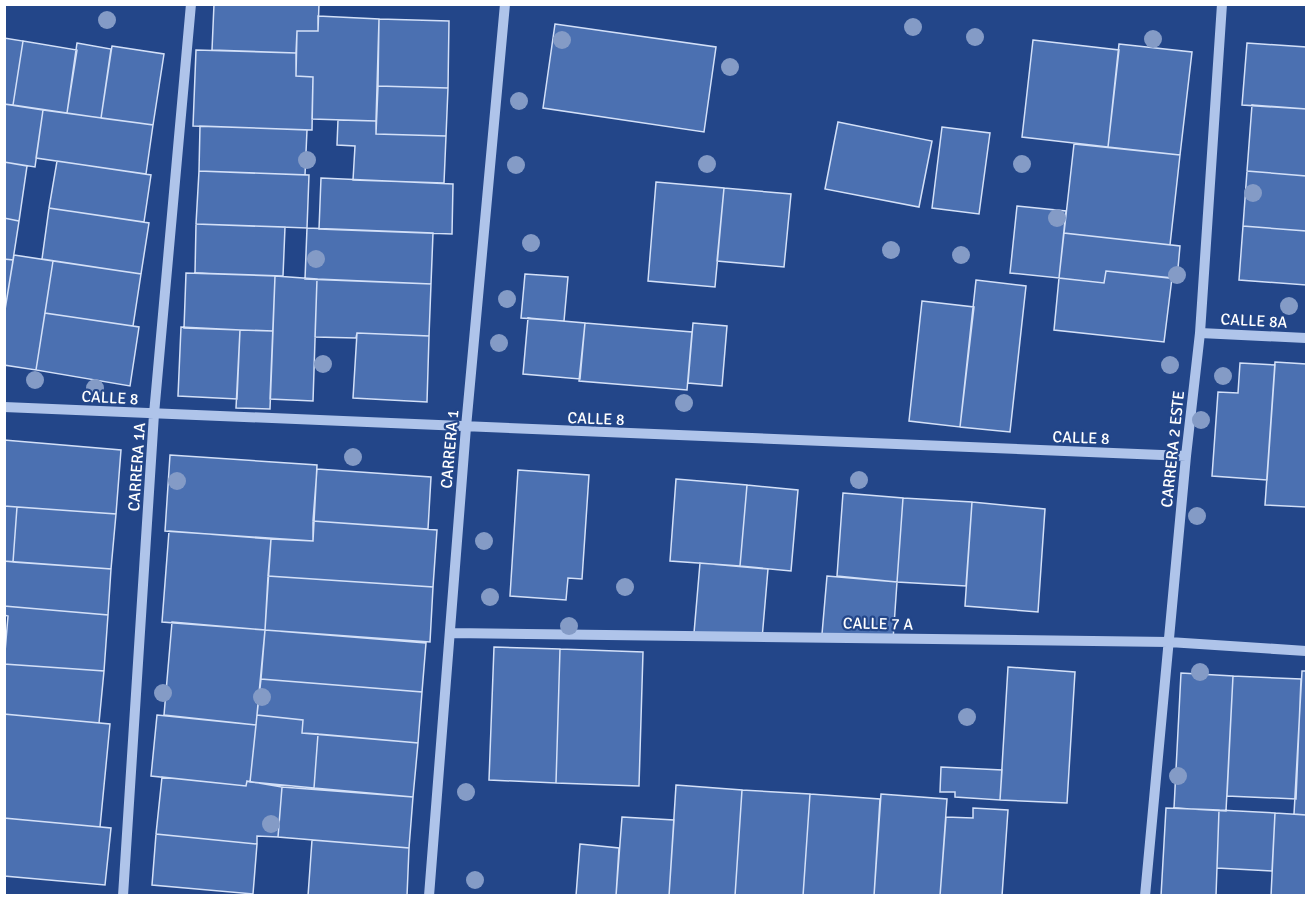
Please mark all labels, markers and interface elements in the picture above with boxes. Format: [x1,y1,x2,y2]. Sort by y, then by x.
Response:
street label: CALLE 8A [1220,309,1288,333]
street label: CALLE 8 [81,387,139,409]
street label: CARRERA 2 ESTE [1157,390,1189,508]
street label: CALLE 8 [567,408,625,430]
street label: CARRERA 1 [437,409,463,489]
street label: CARRERA 1A [124,422,150,512]
street label: CALLE 8 [1052,427,1110,449]
street label: CALLE 7 A [843,613,914,635]

